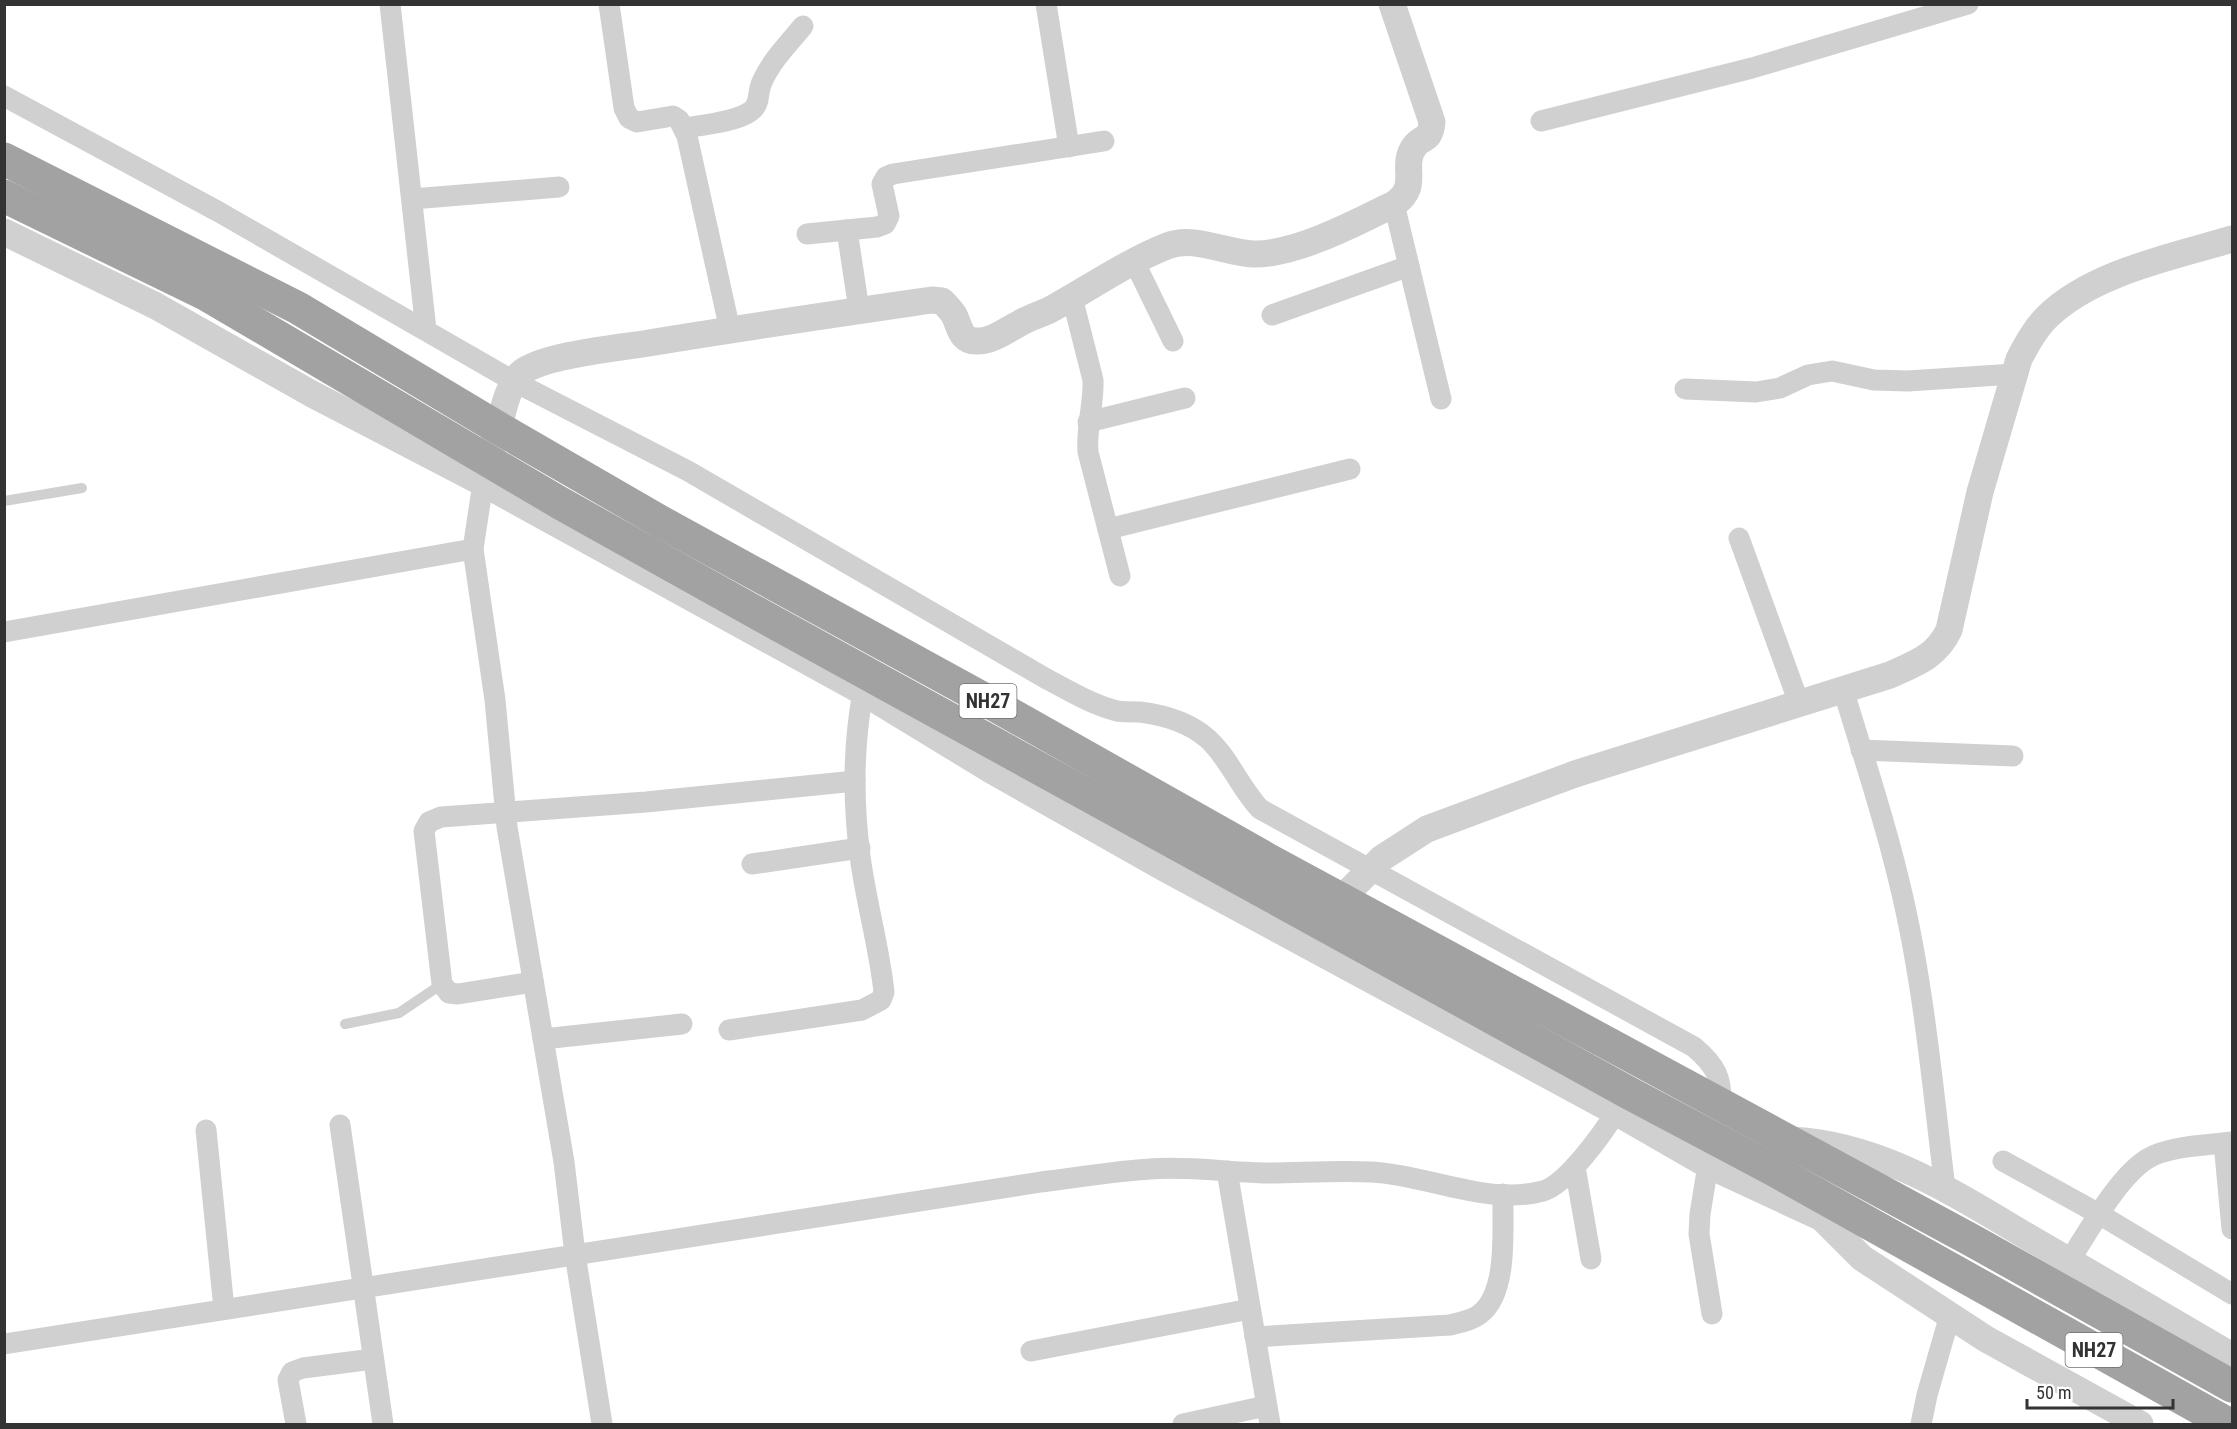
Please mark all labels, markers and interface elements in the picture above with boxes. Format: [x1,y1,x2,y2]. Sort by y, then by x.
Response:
road number: NH27 [960,684,1016,718]
road number: NH27 [2066,1333,2122,1367]
scale bar [2027,1372,2172,1410]
text: 50 m [2036,1382,2071,1403]

